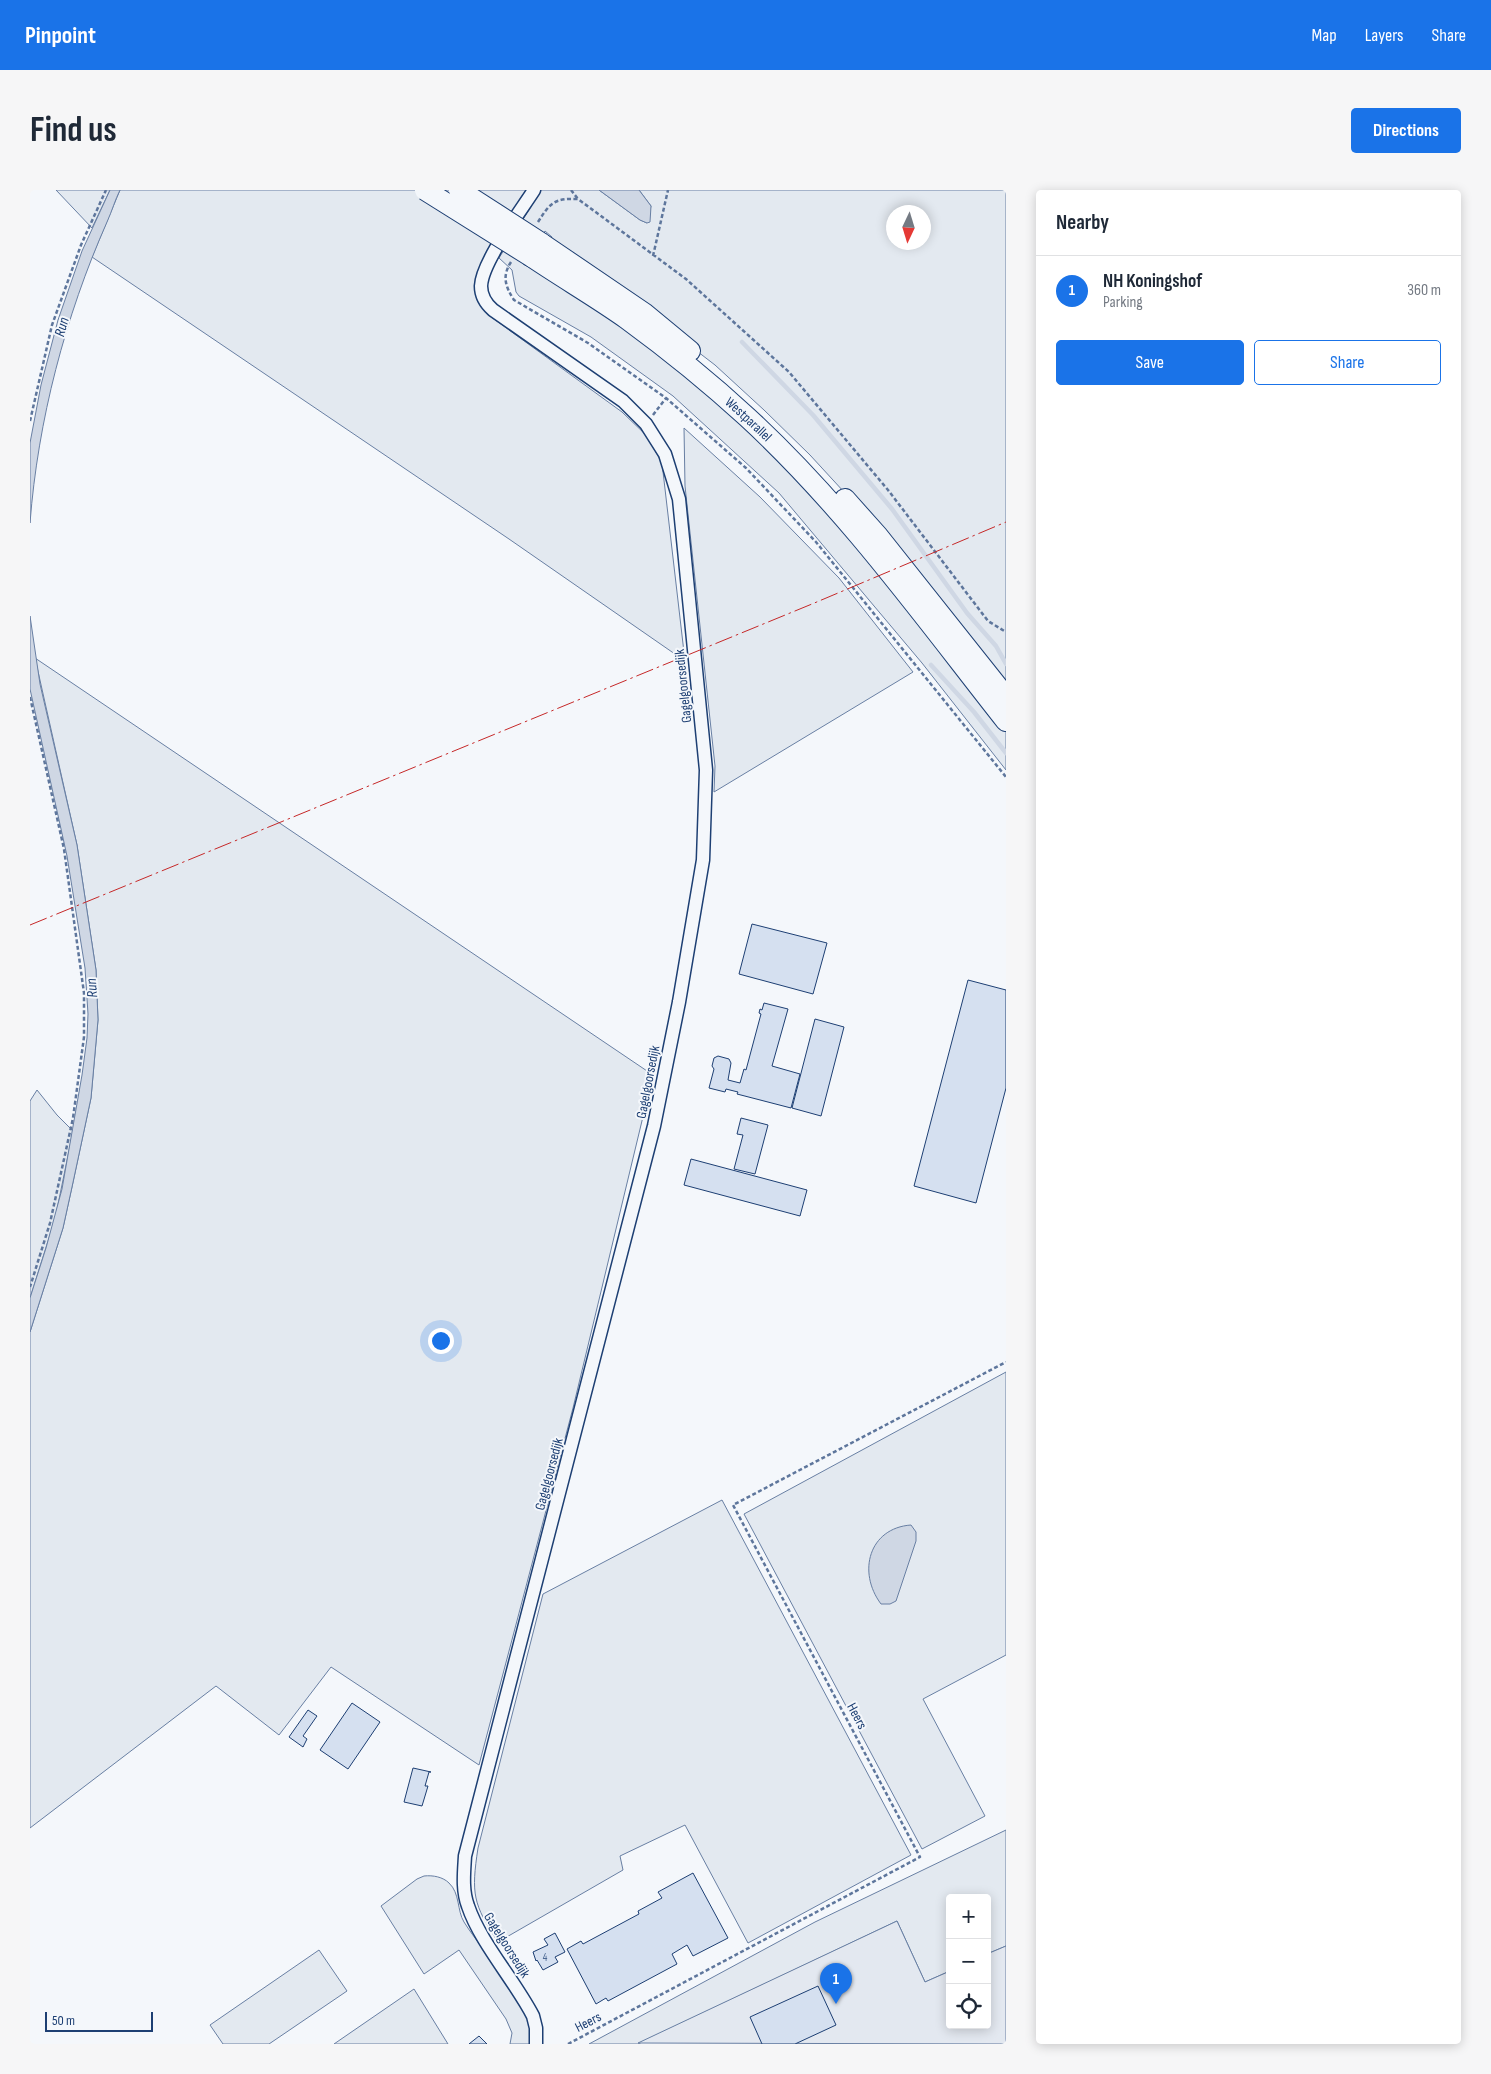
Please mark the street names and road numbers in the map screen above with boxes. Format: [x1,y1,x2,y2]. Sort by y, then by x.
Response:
street label: Westparallel [722,393,776,445]
street label: Gagelgoorsedijk [671,648,695,724]
street label: Gagelgoorsedijk [633,1043,664,1120]
street label: Gagelgoorsedijk [531,1435,567,1512]
street label: Heers [843,1700,871,1732]
street label: Gagelgoorsedijk [480,1909,534,1981]
street label: Heers [572,2008,604,2036]

